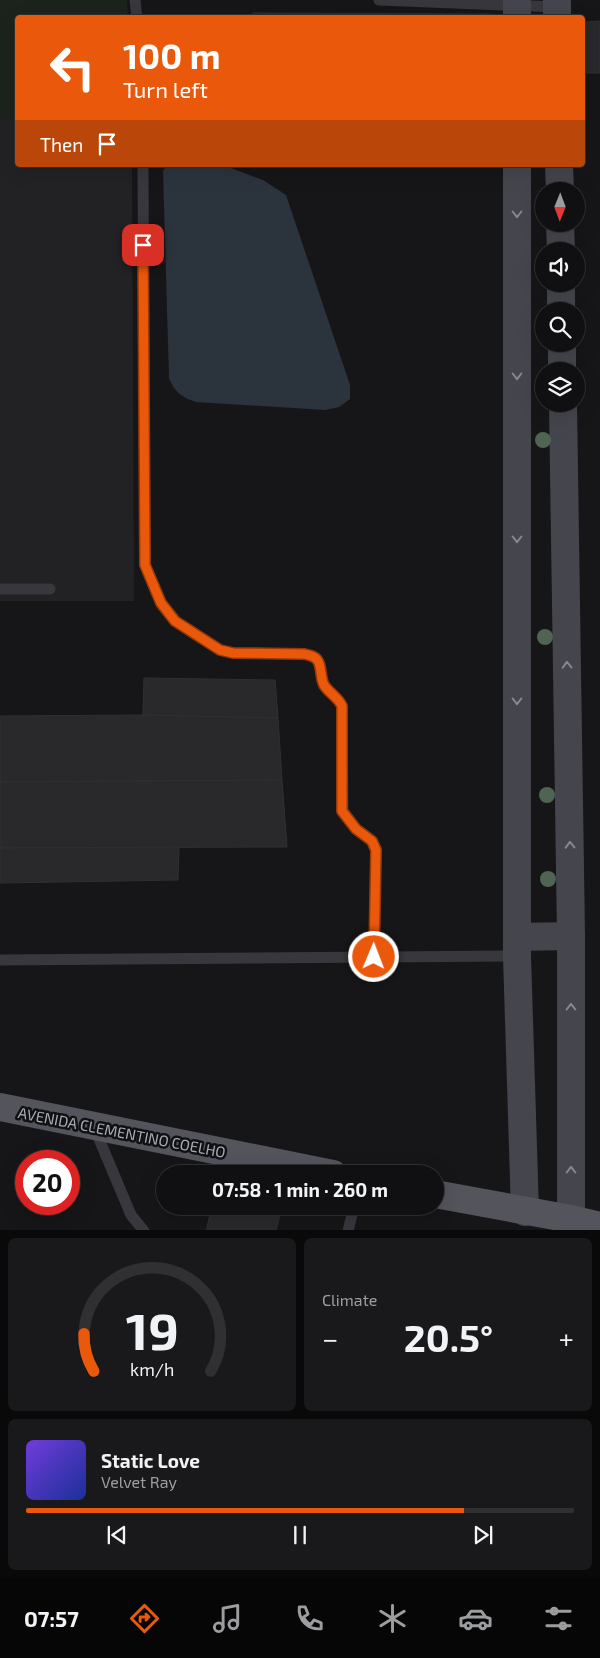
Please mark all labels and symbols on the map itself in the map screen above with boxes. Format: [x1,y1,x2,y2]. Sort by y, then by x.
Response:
north arrow [535,182,585,232]
one-way arrow [512,210,522,218]
pin [122,224,164,266]
one-way arrow [512,372,522,380]
one-way arrow [512,535,522,543]
one-way arrow [562,661,572,668]
one-way arrow [512,698,522,705]
one-way arrow [565,841,575,848]
position arrow [347,930,399,982]
one-way arrow [566,1003,576,1011]
street label: AVENIDA CLEMENTINO COELHO [17,1103,227,1161]
speed limit sign: 20 [15,1150,80,1215]
one-way arrow [566,1166,576,1174]

